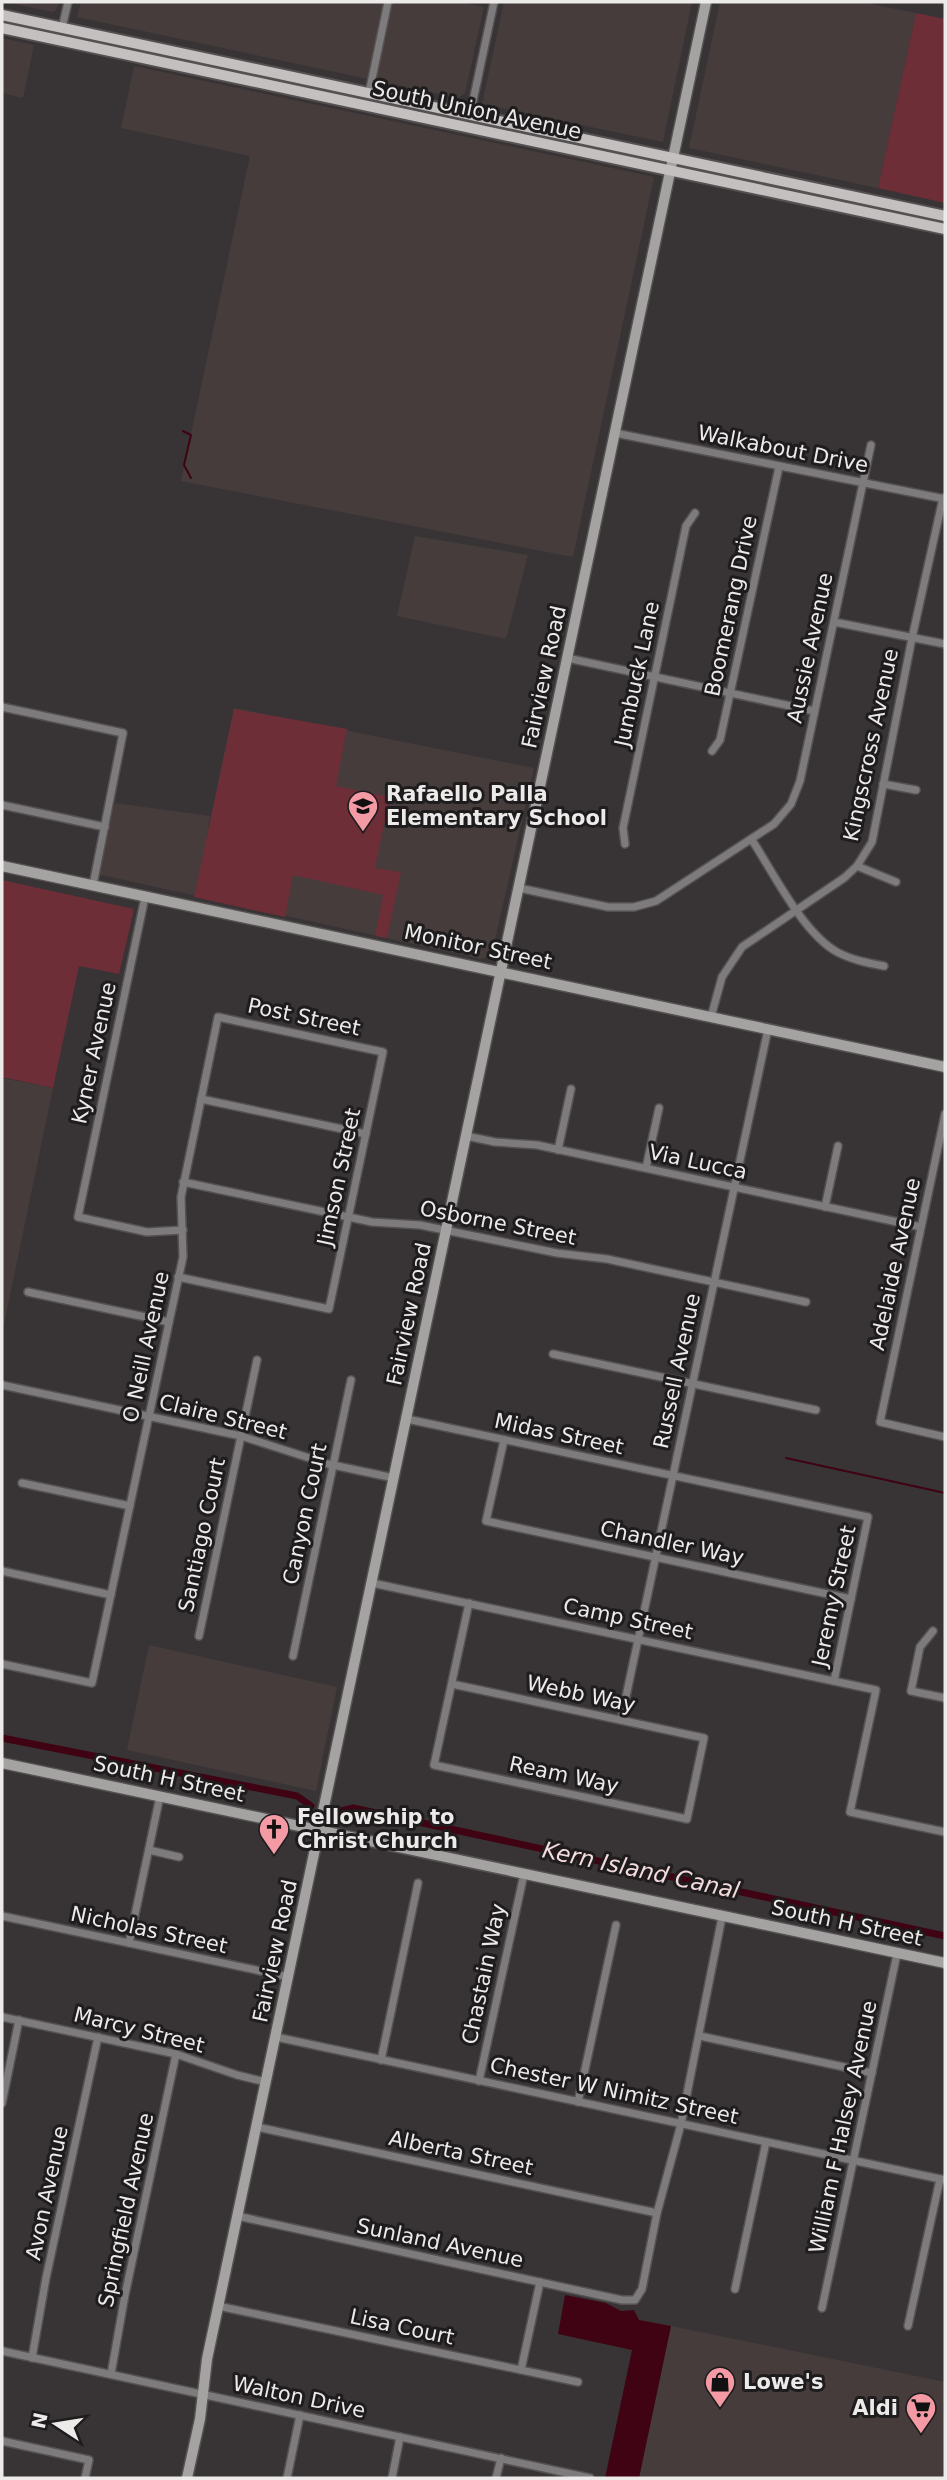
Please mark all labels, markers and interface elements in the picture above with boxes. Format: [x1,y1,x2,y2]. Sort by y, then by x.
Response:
street label: South Union Avenue [370,76,584,144]
street label: Walkabout Drive [696,421,870,477]
street label: Boomerang Drive [700,513,762,699]
street label: Aussie Avenue [782,571,838,725]
street label: Jumbuck Lane [609,599,664,751]
street label: Fairview Road [517,603,571,751]
street label: Kingscross Avenue [839,646,903,844]
place label: Rafaello Palla Elementary School [386,782,607,830]
school or university icon: Rafaello Palla Elementary School [346,789,380,833]
street label: Monitor Street [402,920,554,974]
street label: Kyner Avenue [67,980,121,1126]
street label: Post Street [246,993,362,1041]
street label: Jimson Street [312,1106,365,1250]
street label: Via Lucca [647,1140,749,1184]
street label: Adelaide Avenue [865,1176,925,1352]
street label: Osborne Street [418,1196,578,1250]
street label: Fairview Road [382,1240,436,1388]
street label: O Neill Avenue [118,1269,174,1425]
street label: Russell Avenue [649,1291,705,1451]
street label: Claire Street [157,1390,289,1444]
street label: Midas Street [492,1409,626,1459]
street label: Canyon Court [278,1441,332,1587]
street label: Santiago Court [174,1456,230,1614]
street label: Chandler Way [598,1516,746,1570]
street label: Jeremy Street [807,1523,861,1671]
street label: Camp Street [561,1594,695,1644]
street label: Webb Way [524,1671,638,1717]
street label: South H Street [91,1751,247,1807]
street label: Ream Way [507,1752,621,1798]
place label: Fellowship to Christ Church [297,1805,458,1853]
church icon: Fellowship to Christ Church [257,1812,291,1856]
water label: Kern Island Canal [540,1836,742,1904]
street label: Fairview Road [248,1877,302,2025]
street label: South H Street [769,1895,925,1951]
street label: Chastain Way [457,1901,511,2047]
street label: Nicholas Street [69,1902,229,1958]
street label: William F Halsey Avenue [804,1998,882,2256]
street label: Marcy Street [71,2002,207,2058]
street label: Chester W Nimitz Street [488,2053,740,2129]
street label: Springfield Avenue [94,2111,158,2309]
street label: Avon Avenue [21,2124,73,2262]
street label: Alberta Street [387,2126,535,2180]
street label: Sunland Avenue [354,2214,526,2272]
street label: Lisa Court [348,2304,456,2350]
shop icon: Lowe's [703,2365,737,2409]
place label: Lowe's [743,2370,823,2394]
street label: Walton Drive [230,2371,368,2423]
north arrow [21,2389,91,2459]
supermarket icon: Aldi [904,2391,938,2435]
place label: Aldi [852,2396,898,2420]
text: N [27,2410,52,2431]

